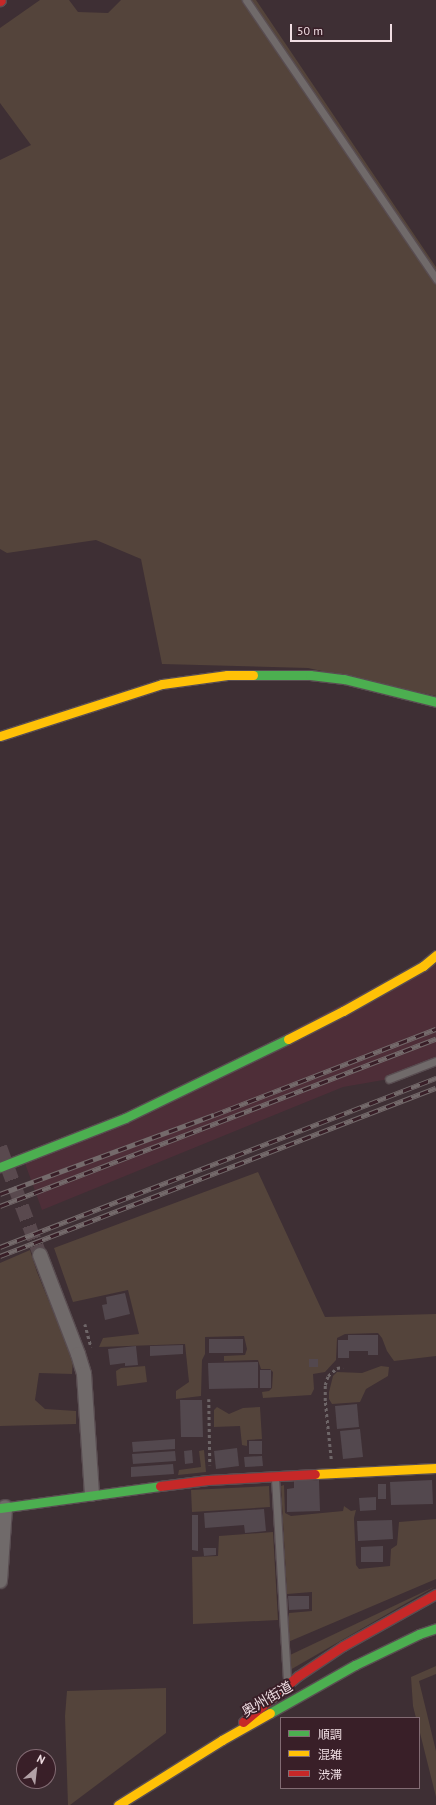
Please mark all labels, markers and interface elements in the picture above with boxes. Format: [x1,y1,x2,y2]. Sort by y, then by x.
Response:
scale bar [292,16,394,42]
text: 50 m [297,23,323,38]
street label: 奥州街道 [239,1678,295,1720]
legend [280,1717,420,1789]
text: 順調 [318,1727,342,1742]
text: 混雑 [318,1747,342,1762]
north arrow [16,1749,56,1789]
text: N [35,1751,48,1767]
text: 渋滞 [318,1767,342,1782]

